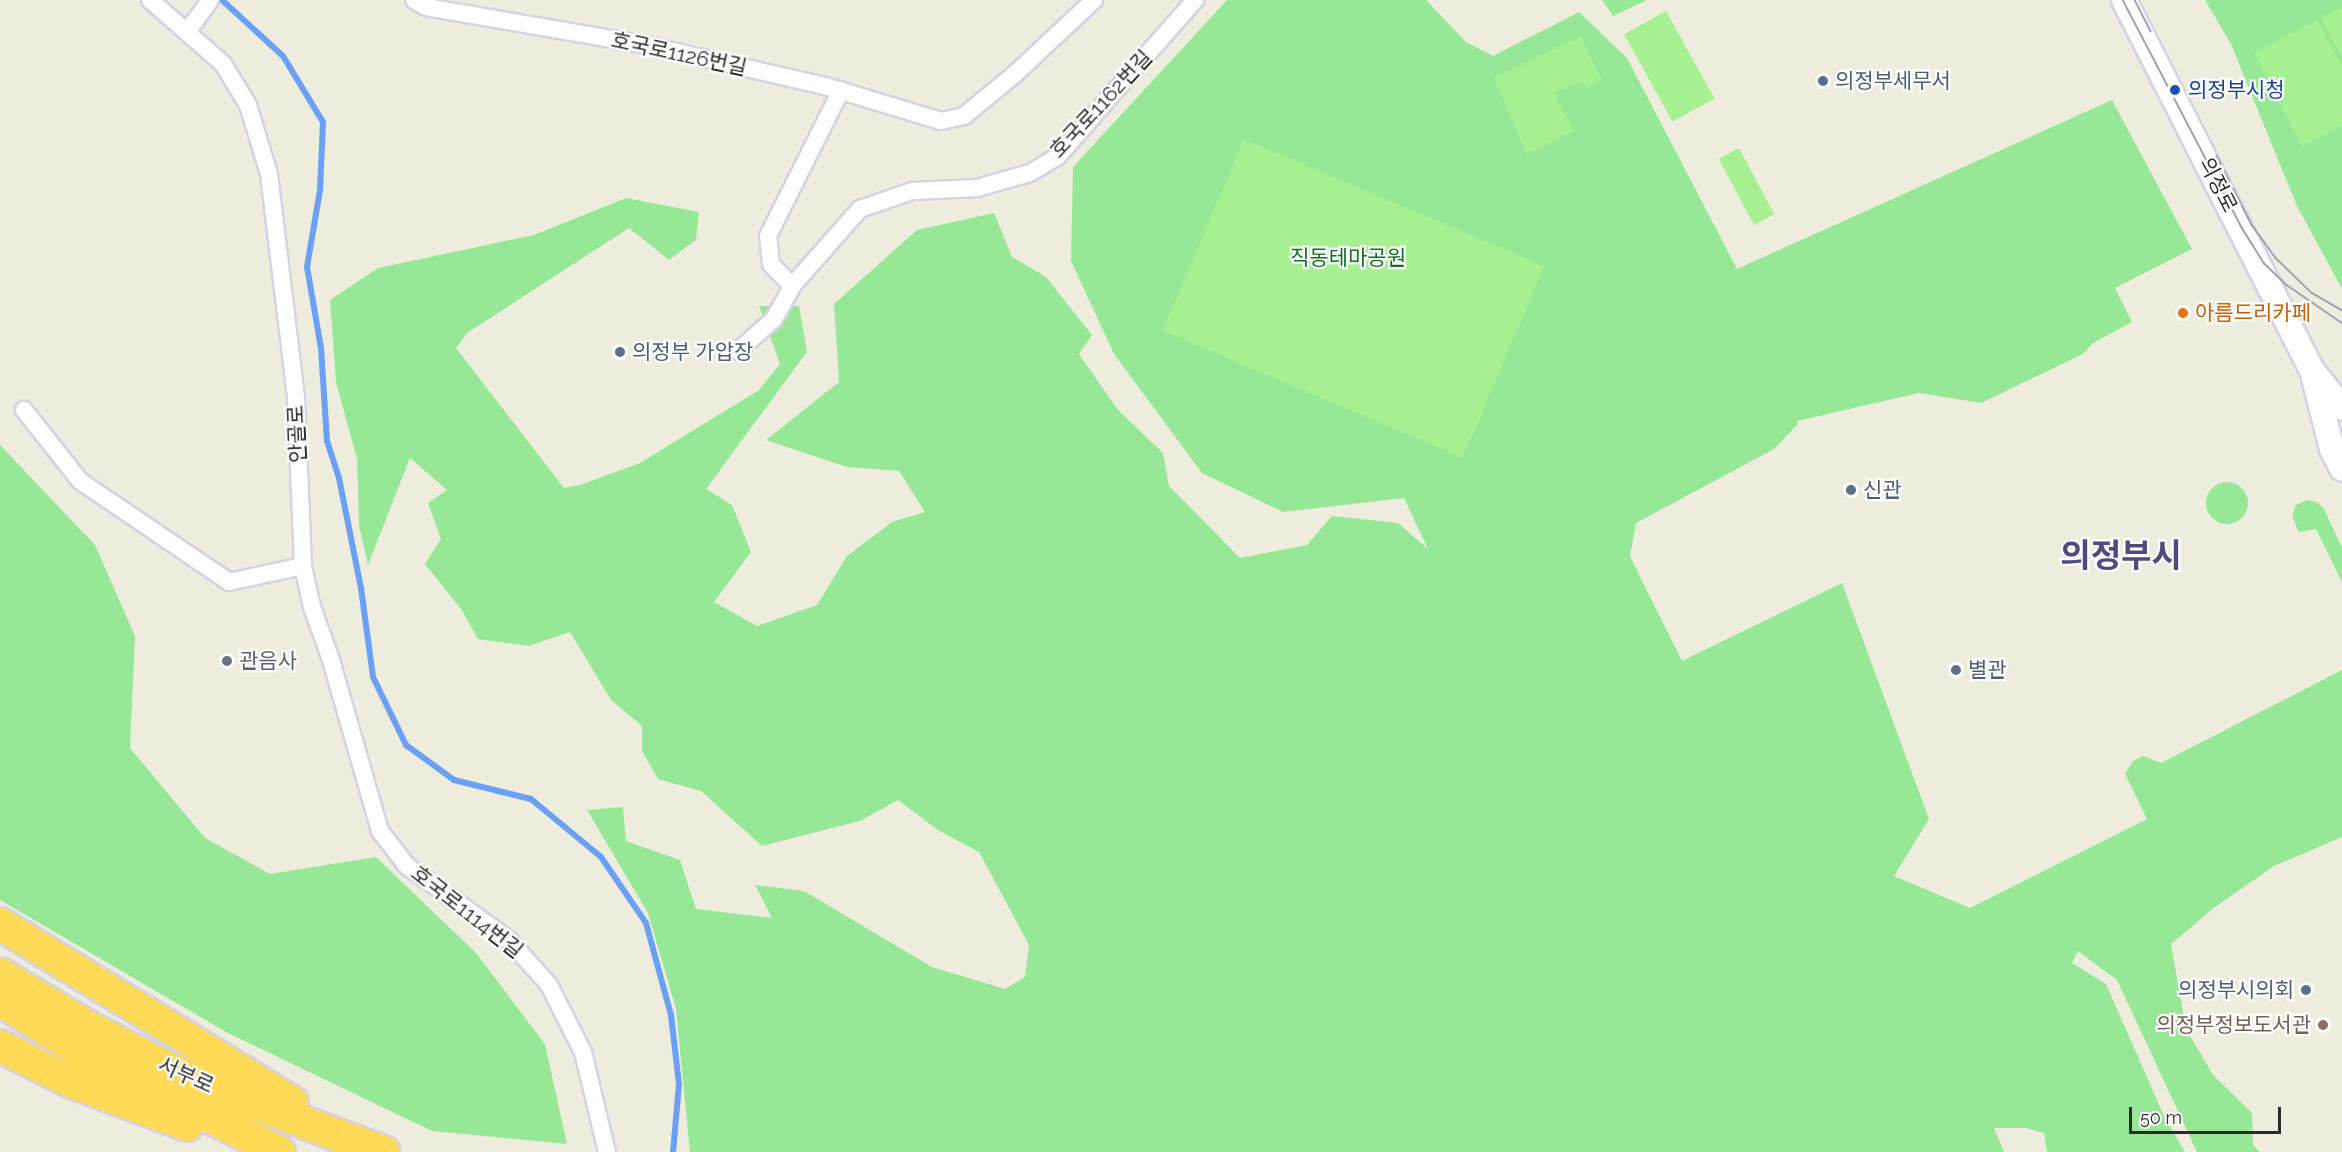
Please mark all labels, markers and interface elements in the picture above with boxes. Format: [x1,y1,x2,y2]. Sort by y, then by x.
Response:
street label: 호국로1126번길 [609,27,749,81]
street label: 호국로1162번길 [1045,45,1157,163]
place label: 의정부세무서 [1835,68,1951,94]
marker: 의정부세무서 [1816,74,1830,88]
place label: 의정부시청 [2188,77,2285,103]
marker: 의정부시청 [2166,81,2184,99]
street label: 의정로 [2194,153,2242,217]
park label: 직동테마공원 [1290,245,1406,271]
place label: 아름드리카페 [2195,300,2311,326]
marker: 아름드리카페 [2176,306,2190,320]
place label: 의정부 가압장 [632,339,753,365]
marker: 의정부 가압장 [613,345,627,359]
street label: 안골로 [283,404,311,464]
place label: 신관 [1863,477,1902,503]
marker: 신관 [1844,483,1858,497]
district label: 의정부시 [2060,536,2182,576]
place label: 관음사 [239,648,297,674]
marker: 관음사 [220,654,234,668]
place label: 별관 [1968,657,2007,683]
marker: 별관 [1949,663,1963,677]
street label: 호국로1114번길 [406,861,528,963]
place label: 의정부시의회 [2178,977,2294,1003]
marker: 의정부시의회 [2299,983,2313,997]
place label: 의정부정보도서관 [2156,1012,2311,1038]
marker: 의정부정보도서관 [2316,1018,2330,1032]
street label: 서부로 [154,1052,218,1098]
scale bar [2132,1095,2284,1133]
text: 50 m [2140,1107,2182,1128]

